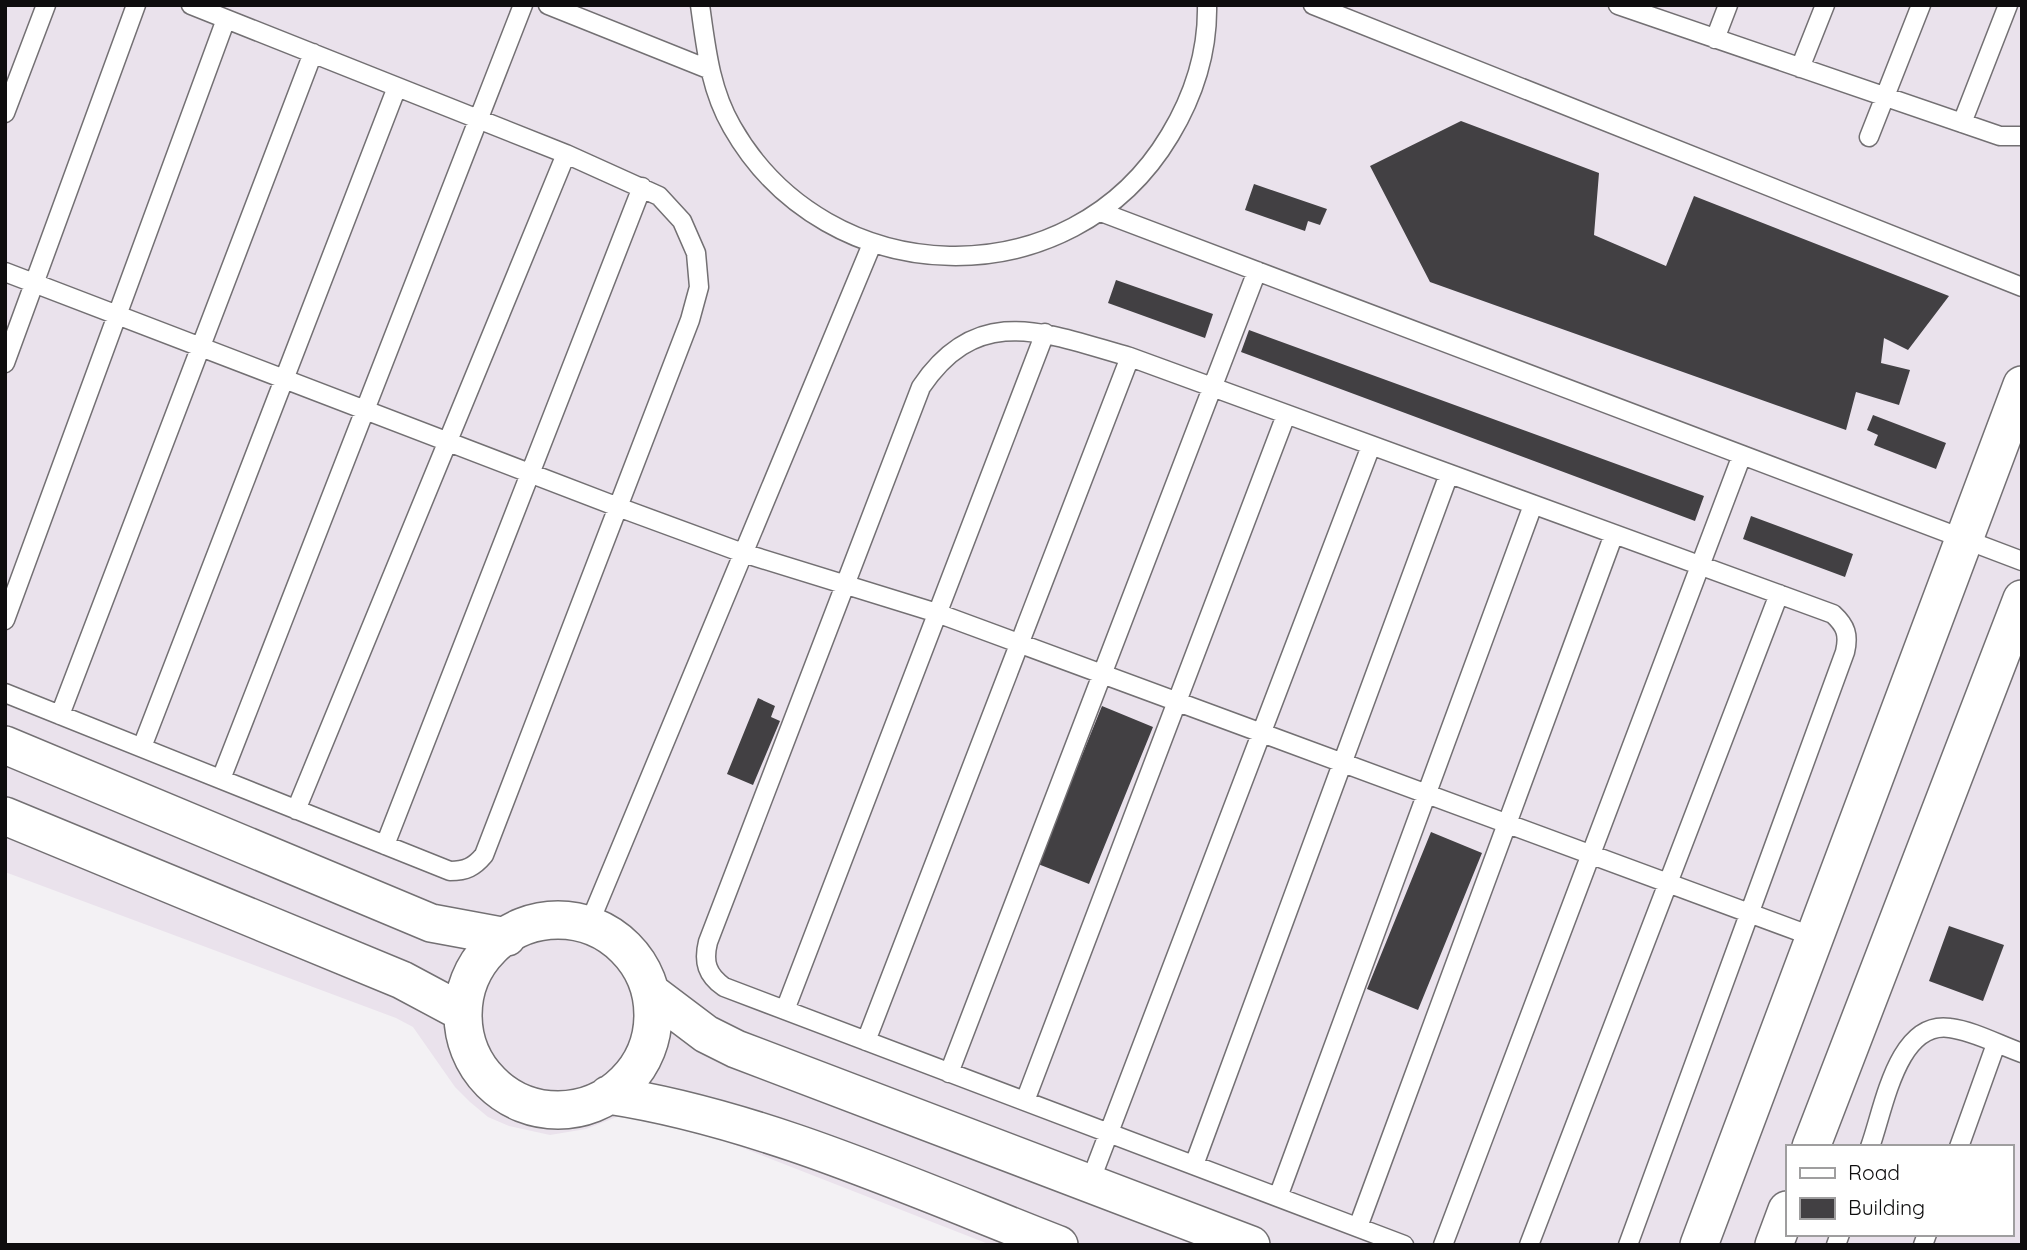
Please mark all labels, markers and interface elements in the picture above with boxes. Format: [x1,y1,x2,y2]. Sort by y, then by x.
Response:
legend [1786,1145,2013,1236]
text: Road [1848,1159,1900,1185]
text: Building [1848,1194,1925,1220]

